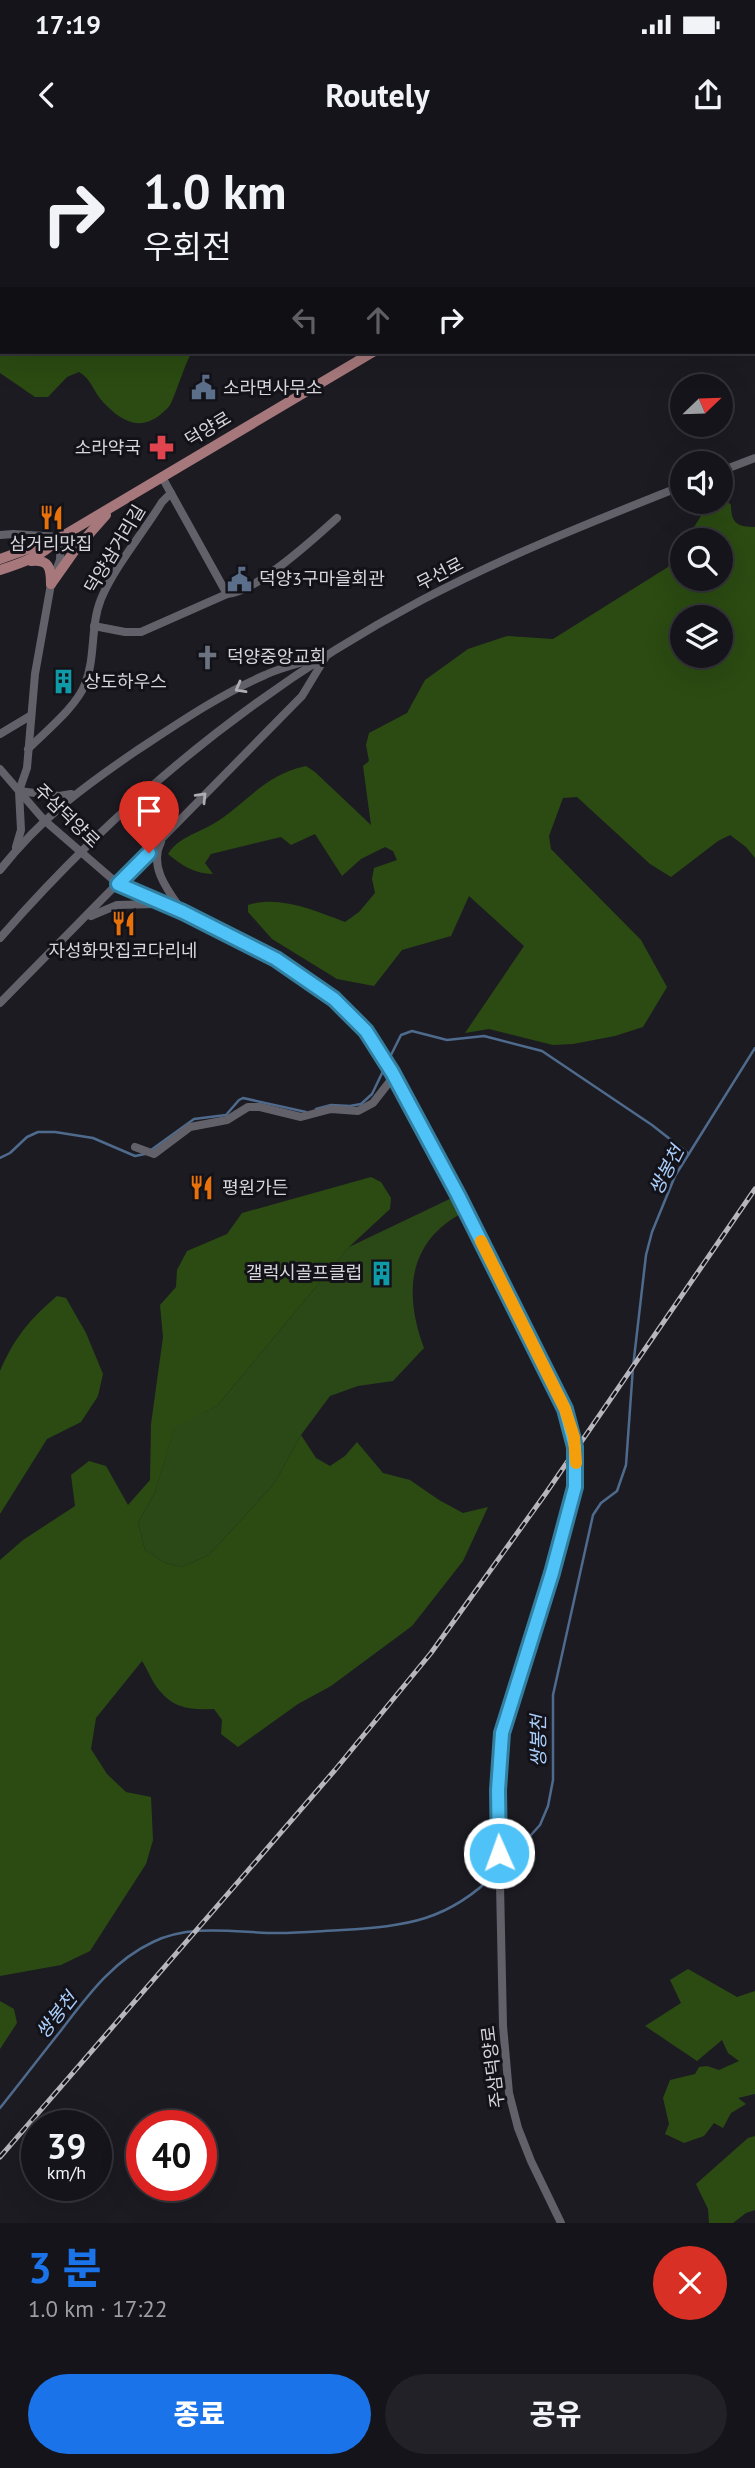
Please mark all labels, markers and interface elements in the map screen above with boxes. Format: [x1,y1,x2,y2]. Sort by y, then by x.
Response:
text: 17:19 [35,8,101,41]
text: Routely [325,74,430,116]
icon: back [28,76,66,114]
icon: share [689,76,727,114]
text: 1.0 km [143,159,287,223]
icon: right [28,168,119,259]
text: 우회전 [143,225,231,267]
icon: left [286,301,324,339]
icon: ahead [359,301,397,339]
icon: right [432,301,470,339]
public building icon: 소라면사무소 [189,374,217,402]
north arrow [670,374,733,438]
map controls [670,374,733,668]
place label: 소라면사무소 [223,376,322,399]
street label: 덕양로 [181,406,235,451]
pharmacy icon: 소라약국 [147,434,175,462]
place label: 소라약국 [75,436,141,459]
button: sound [670,451,733,514]
street label: 덕양삼거리길 [79,500,150,597]
restaurant icon: 삼거리맛집 [37,503,65,531]
button: search [670,528,733,591]
place label: 삼거리맛집 [10,532,92,555]
street label: 무선로 [412,552,467,595]
public building icon: 덕양3구마을회관 [225,565,253,593]
place label: 덕양3구마을회관 [259,567,385,590]
button: layers [670,605,733,668]
church icon: 덕양중앙교회 [193,643,221,671]
place label: 덕양중앙교회 [227,645,326,668]
building icon: 상도하우스 [50,668,78,696]
place label: 상도하우스 [84,670,167,693]
one-way arrow [235,680,247,693]
street label: 주삼덕양로 [30,779,105,853]
pin [119,781,179,853]
icon: arrive [130,792,168,830]
one-way arrow [194,792,207,805]
restaurant icon: 자성화맛집코다리네 [109,910,137,938]
place label: 자성화맛집코다리네 [48,939,198,962]
water label: 쌍봉천 [643,1140,689,1199]
restaurant icon: 평원가든 [188,1174,216,1202]
place label: 평원가든 [222,1176,288,1199]
building icon: 갤럭시골프클럽 [368,1259,396,1287]
place label: 갤럭시골프클럽 [246,1261,362,1284]
water label: 쌍봉천 [526,1713,550,1767]
position arrow [462,1816,536,1890]
water label: 쌍봉천 [30,1986,83,2043]
street label: 주삼덕양로 [476,2025,509,2110]
speed limit sign: 40 [126,2110,217,2201]
text: 39 [47,2123,86,2169]
text: km/h [47,2161,86,2184]
text: 3 분 [28,2240,101,2295]
button: close [653,2246,727,2320]
text: 1.0 km · 17:22 [28,2294,167,2323]
button: 종료 [28,2374,371,2454]
button: 공유 [385,2374,727,2454]

